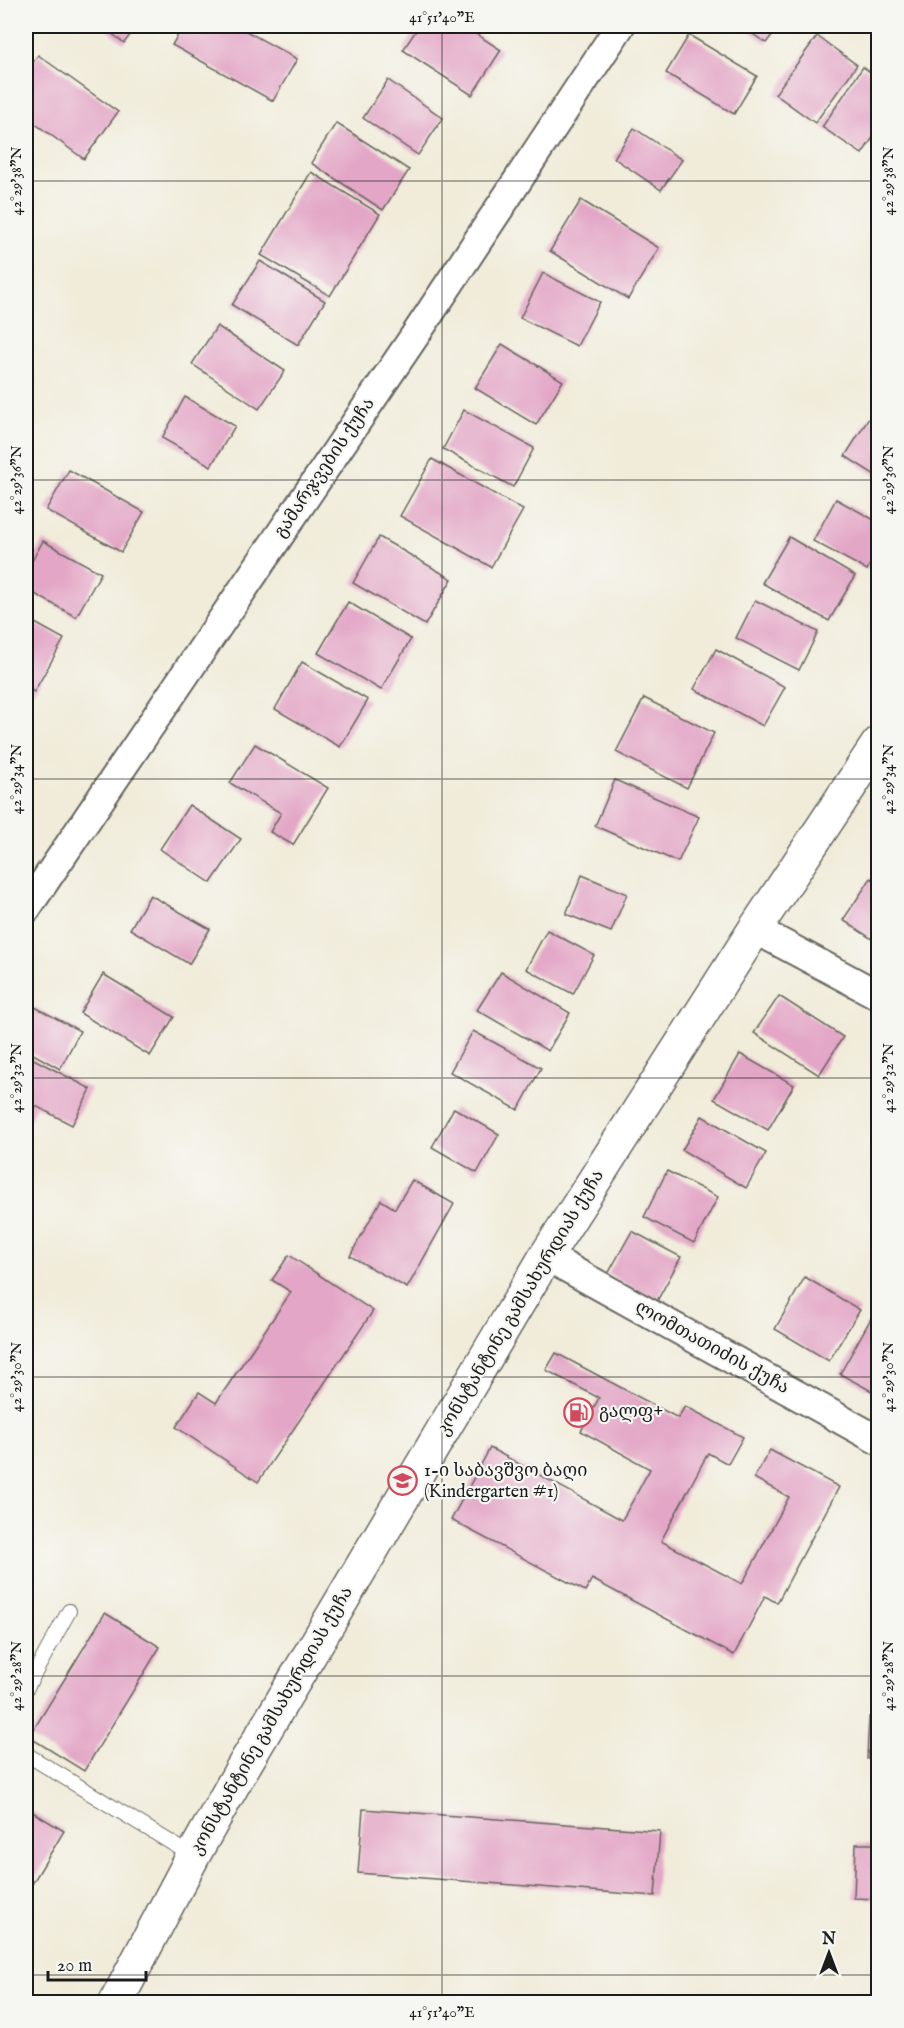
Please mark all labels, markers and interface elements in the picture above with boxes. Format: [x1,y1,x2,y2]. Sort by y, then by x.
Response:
text: 41°51'40"E [409,8,475,27]
text: 42°29'38"N [7,147,26,215]
text: 42°29'38"N [879,147,898,215]
street label: გამარჯვების ქუჩა [270,393,380,543]
text: 42°29'36"N [7,445,26,515]
text: 42°29'36"N [879,445,898,515]
text: 42°29'34"N [7,744,26,814]
text: 42°29'34"N [879,744,898,814]
text: 42°29'32"N [7,1043,26,1113]
text: 42°29'32"N [879,1043,898,1113]
street label: კონსტანტინე გამსახურდიას ქუჩა [432,1166,610,1440]
street label: ლომთათიძის ქუჩა [631,1296,793,1400]
text: 42°29'30"N [7,1342,26,1412]
text: 42°29'30"N [879,1342,898,1412]
fuel station icon: გალფ+ [562,1396,594,1428]
place label: გალფ+ [599,1401,663,1424]
place label: 1-ი საბავშვო ბაღი (Kindergarten #1) [424,1460,587,1504]
school or university icon: 1-ი საბავშვო ბაღი (Kindergarten #1) [387,1465,419,1497]
street label: კონსტანტინე გამსახურდიას ქუჩა [185,1583,359,1859]
text: 42°29'28"N [7,1641,26,1711]
text: 42°29'28"N [879,1641,898,1711]
north arrow [799,1923,859,1983]
text: N [821,1930,836,1950]
scale bar [48,1944,146,1982]
text: 20 m [57,1955,92,1978]
text: 41°51'40"E [409,2003,475,2022]

